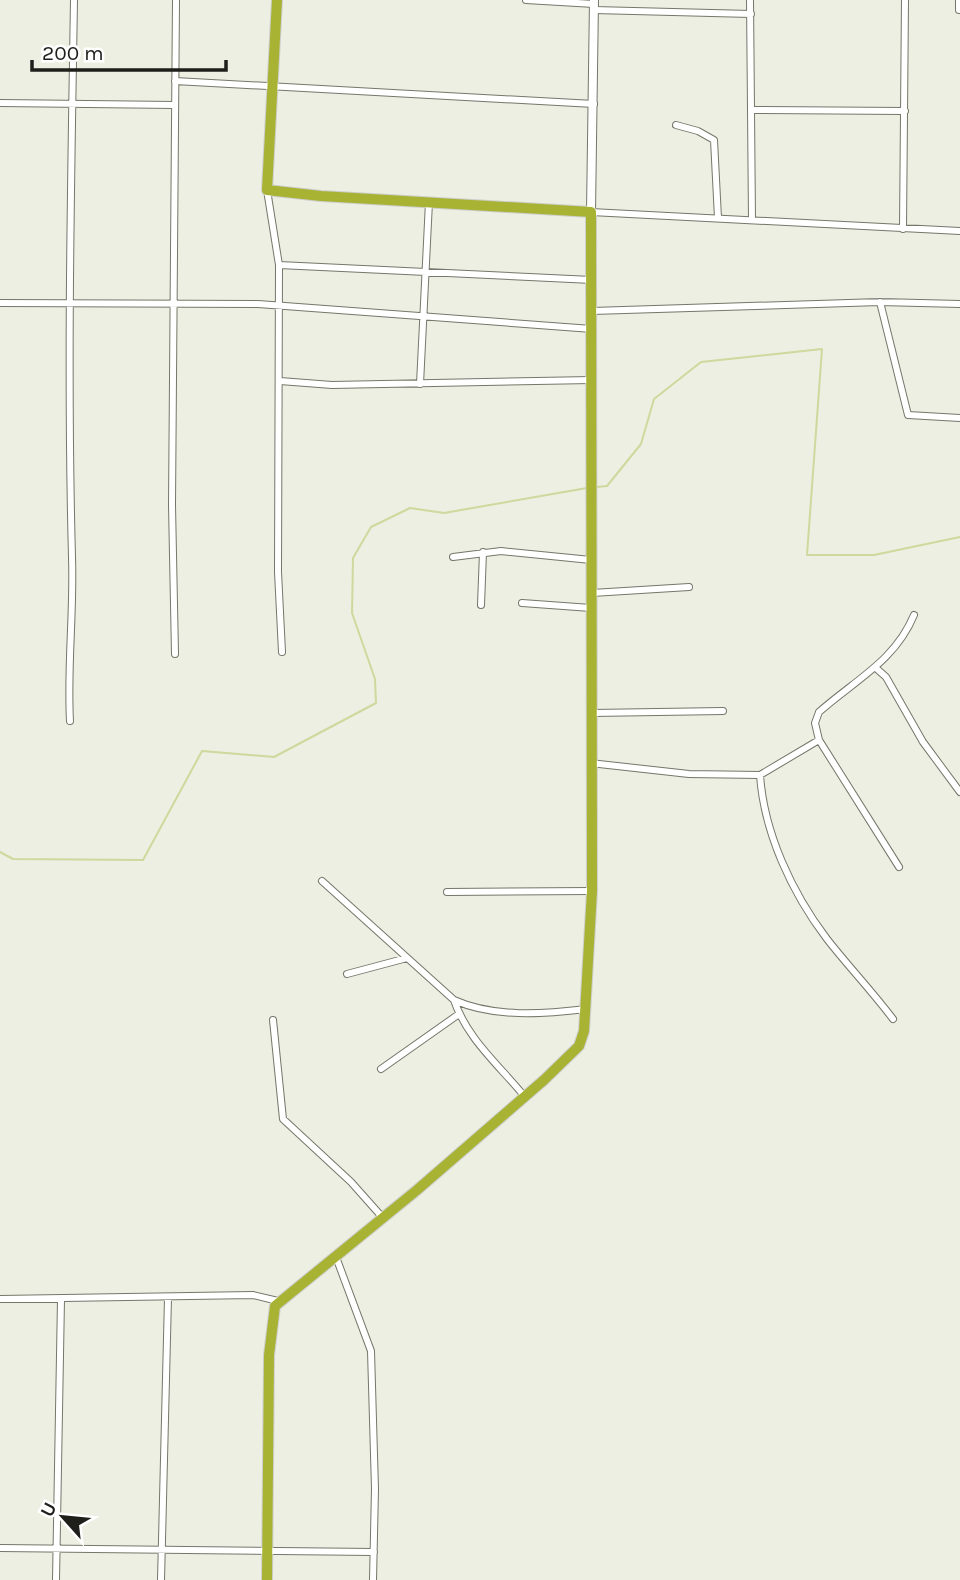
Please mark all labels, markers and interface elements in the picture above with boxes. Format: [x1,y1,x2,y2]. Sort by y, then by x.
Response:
scale bar [32,28,226,72]
text: 200 m [42,41,104,65]
north arrow [28,1482,98,1552]
text: U [36,1499,62,1521]

